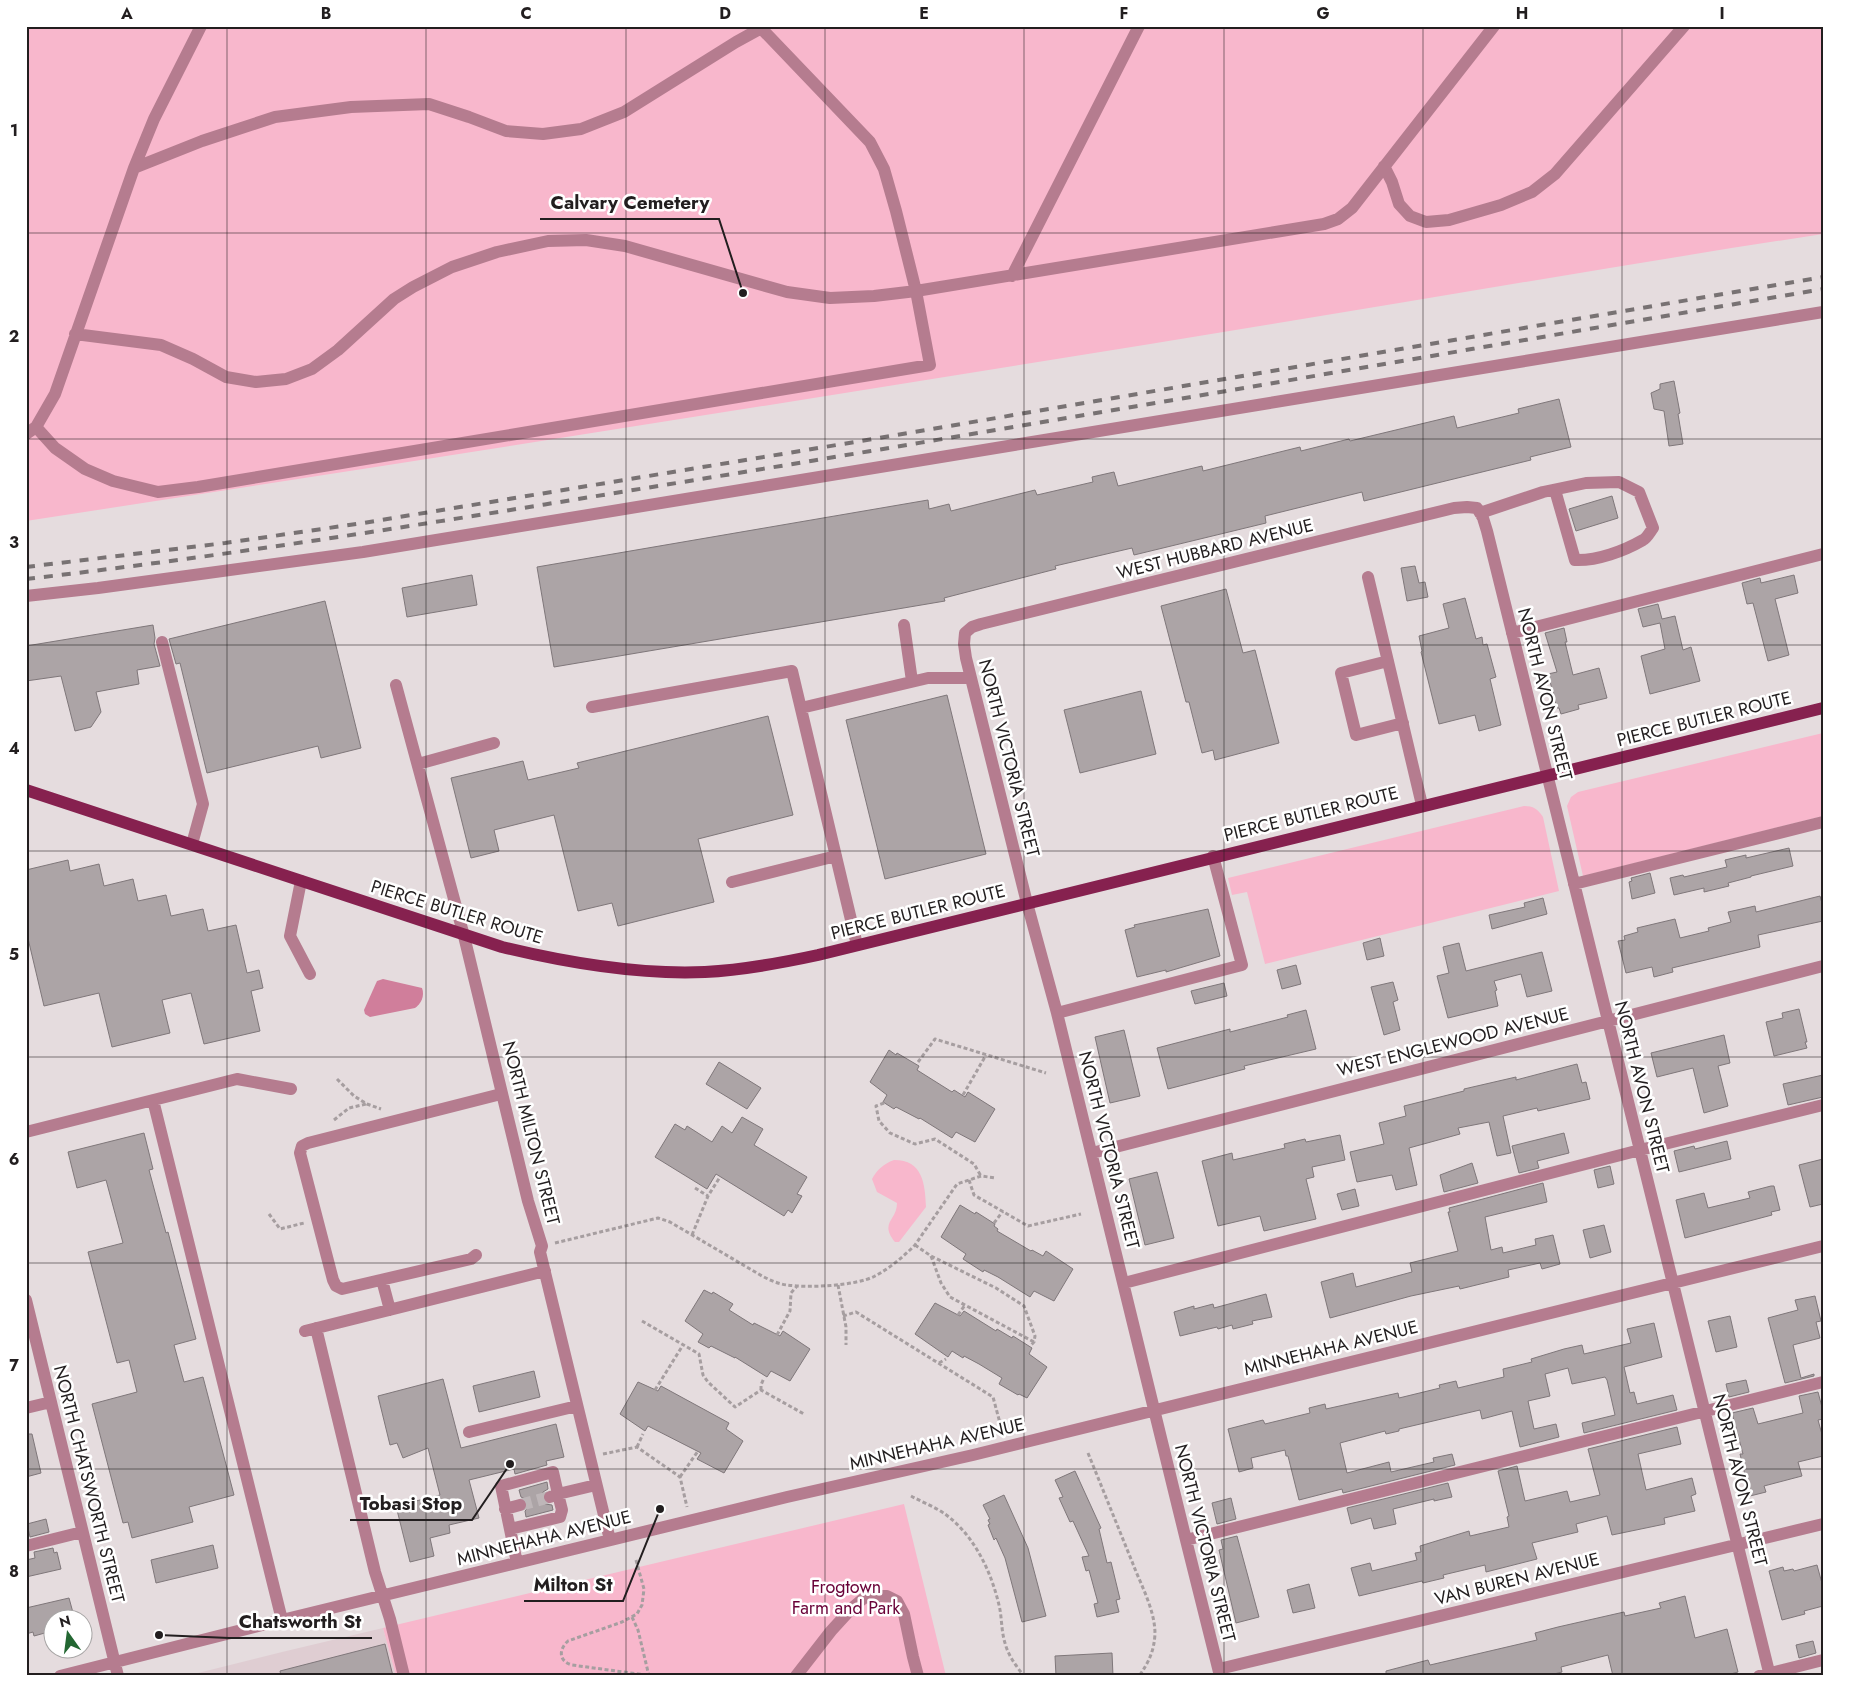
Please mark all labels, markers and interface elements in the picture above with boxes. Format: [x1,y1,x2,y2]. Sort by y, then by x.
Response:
text: A [120,2,133,25]
text: B [321,2,331,25]
text: C [520,2,532,25]
text: D [719,2,731,25]
text: E [919,2,929,25]
text: F [1120,2,1128,25]
text: G [1316,2,1330,25]
text: H [1516,2,1528,25]
text: I [1719,2,1725,25]
text: 1 [10,119,18,142]
callout: Calvary Cemetery [540,185,719,219]
text: Calvary Cemetery [551,189,710,216]
text: 2 [9,325,19,348]
street label: WEST HUBBARD AVENUE [1114,512,1316,586]
text: 3 [9,531,19,554]
street label: NORTH AVON STREET [1511,605,1579,783]
street label: NORTH VICTORIA STREET [972,656,1046,860]
street label: PIERCE BUTLER ROUTE [1614,685,1794,753]
text: 4 [8,737,20,760]
street label: PIERCE BUTLER ROUTE [1221,780,1401,848]
street label: PIERCE BUTLER ROUTE [368,873,546,951]
street label: PIERCE BUTLER ROUTE [828,878,1008,946]
text: 5 [9,943,19,966]
street label: NORTH AVON STREET [1608,998,1676,1176]
street label: WEST ENGLEWOOD AVENUE [1335,1001,1571,1083]
street label: NORTH MILTON STREET [496,1039,567,1228]
street label: NORTH VICTORIA STREET [1072,1048,1146,1252]
text: 6 [9,1148,19,1171]
street label: MINNEHAHA AVENUE [1241,1314,1421,1382]
text: 7 [9,1354,19,1377]
street label: NORTH CHATSWORTH STREET [47,1363,131,1606]
street label: NORTH AVON STREET [1706,1391,1774,1569]
street label: MINNEHAHA AVENUE [847,1411,1027,1477]
street label: NORTH VICTORIA STREET [1168,1441,1242,1645]
callout: Tobasi Stop [350,1486,472,1520]
text: Tobasi Stop [360,1490,462,1517]
street label: MINNEHAHA AVENUE [454,1504,634,1572]
street label: VAN BUREN AVENUE [1432,1546,1602,1612]
text: 8 [9,1560,19,1583]
callout: Milton St [524,1567,623,1601]
text: Milton St [533,1571,613,1598]
park label: Frogtown Farm and Park [792,1574,900,1621]
callout: Chatsworth St [229,1604,372,1638]
text: Chatsworth St [239,1608,361,1635]
north arrow [42,1610,92,1660]
text: N [57,1610,73,1632]

